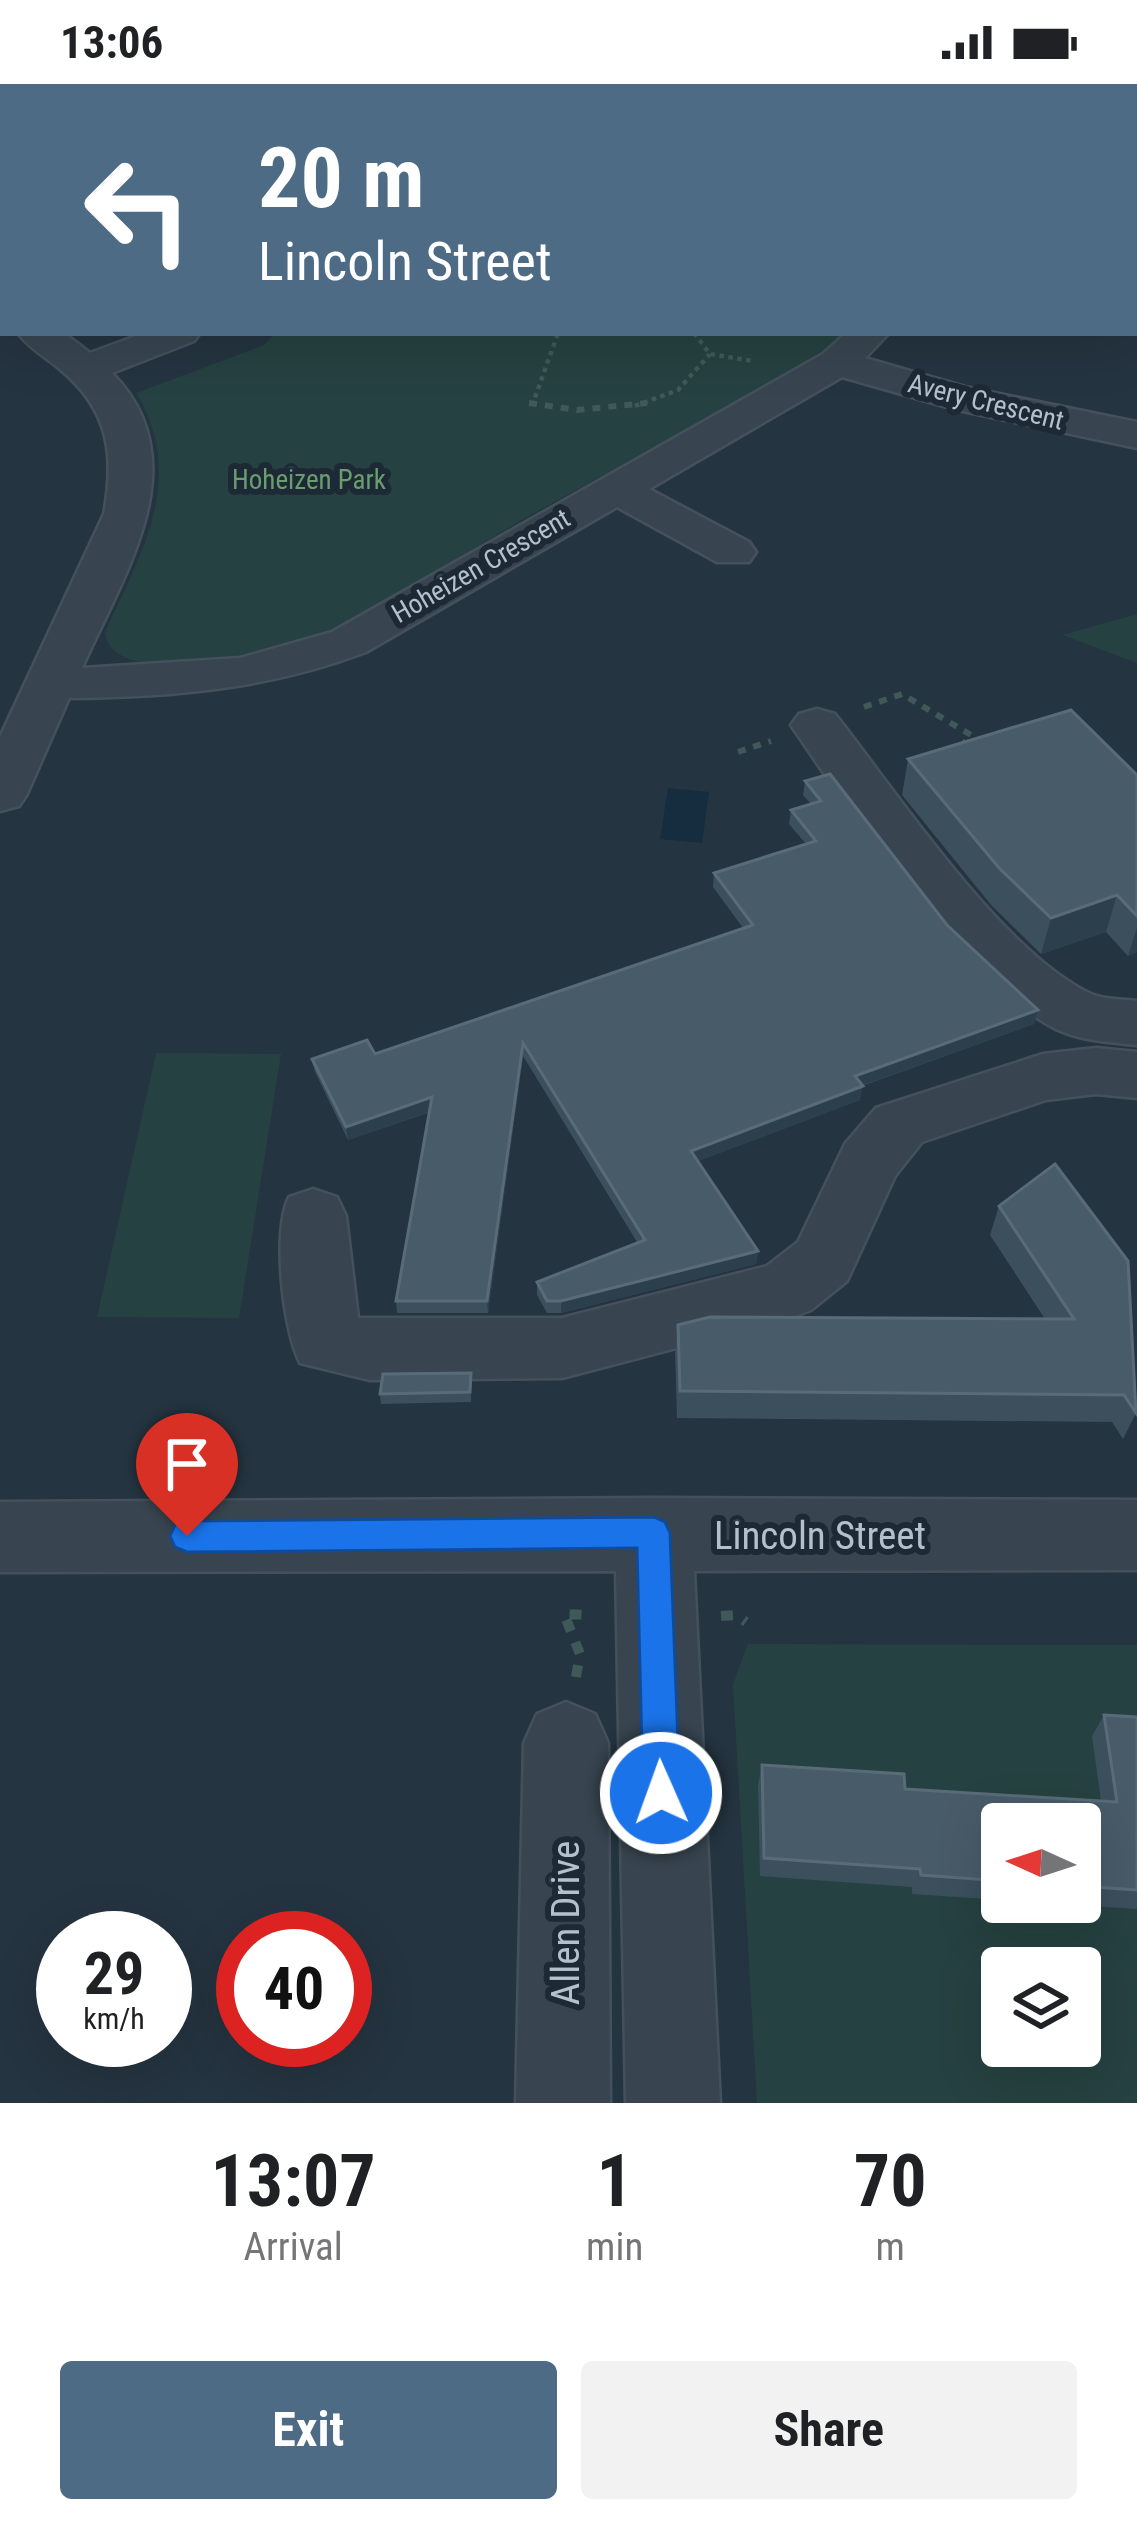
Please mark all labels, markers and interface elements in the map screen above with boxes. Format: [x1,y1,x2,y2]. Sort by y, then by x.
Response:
text: 13:06 [60,16,163,69]
text: 20 m [258,129,425,228]
icon: left [60,132,216,288]
text: Lincoln Street [258,230,552,293]
street label: Avery Crescent [905,367,1067,437]
park label: Hoheizen Park [232,464,386,496]
street label: Hoheizen Crescent [386,502,576,630]
pin [136,1413,238,1536]
icon: arrive [154,1431,220,1497]
street label: Lincoln Street [714,1513,926,1559]
position arrow [598,1730,724,1856]
north arrow [981,1803,1101,1923]
map controls [981,1803,1101,2067]
street label: Allen Drive [543,1841,589,2005]
speed limit sign: 40 [216,1911,372,2067]
text: 29 [84,1938,144,2009]
button: layers [981,1947,1101,2067]
text: km/h [83,2001,145,2036]
text: 13:07 [210,2139,376,2224]
text: 1 [597,2139,633,2224]
text: 70 [854,2139,927,2224]
text: Arrival [243,2224,343,2270]
text: min [586,2224,643,2270]
text: m [875,2224,905,2270]
button: Exit [60,2361,557,2499]
button: Share [581,2361,1077,2499]

